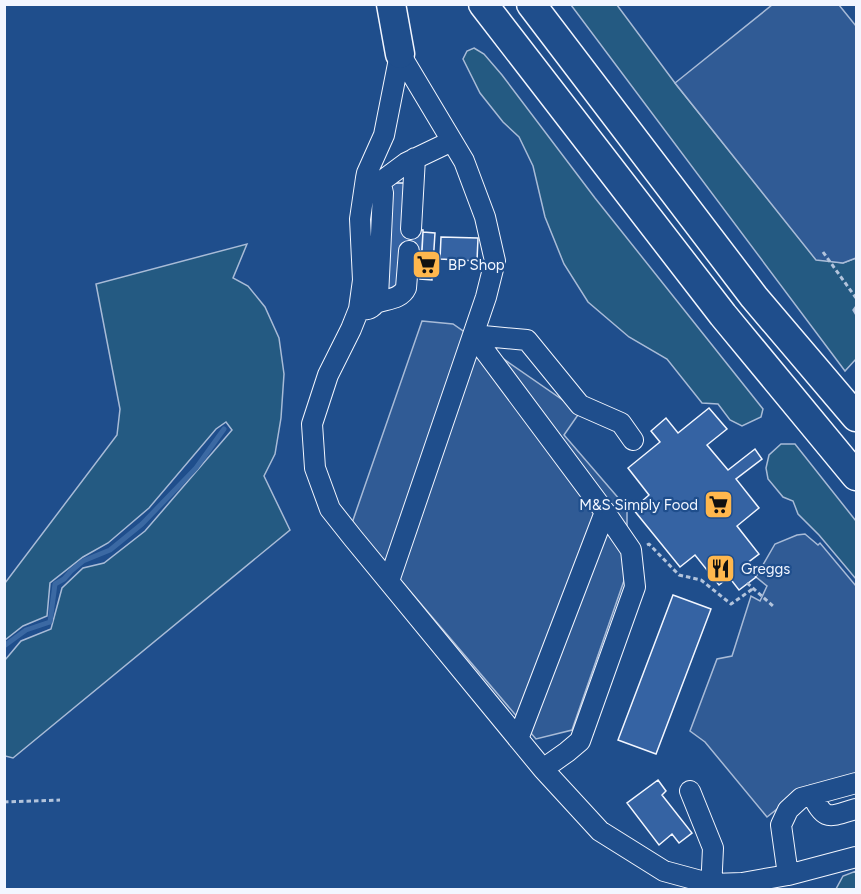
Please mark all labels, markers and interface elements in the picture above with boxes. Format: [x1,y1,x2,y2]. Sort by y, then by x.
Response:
supermarket icon: BP Shop [411,249,443,281]
place label: BP Shop [448,256,505,274]
supermarket icon: M&S Simply Food [703,489,735,521]
place label: M&S Simply Food [579,496,698,514]
restaurant icon: Greggs [704,553,736,585]
place label: Greggs [741,560,790,578]

